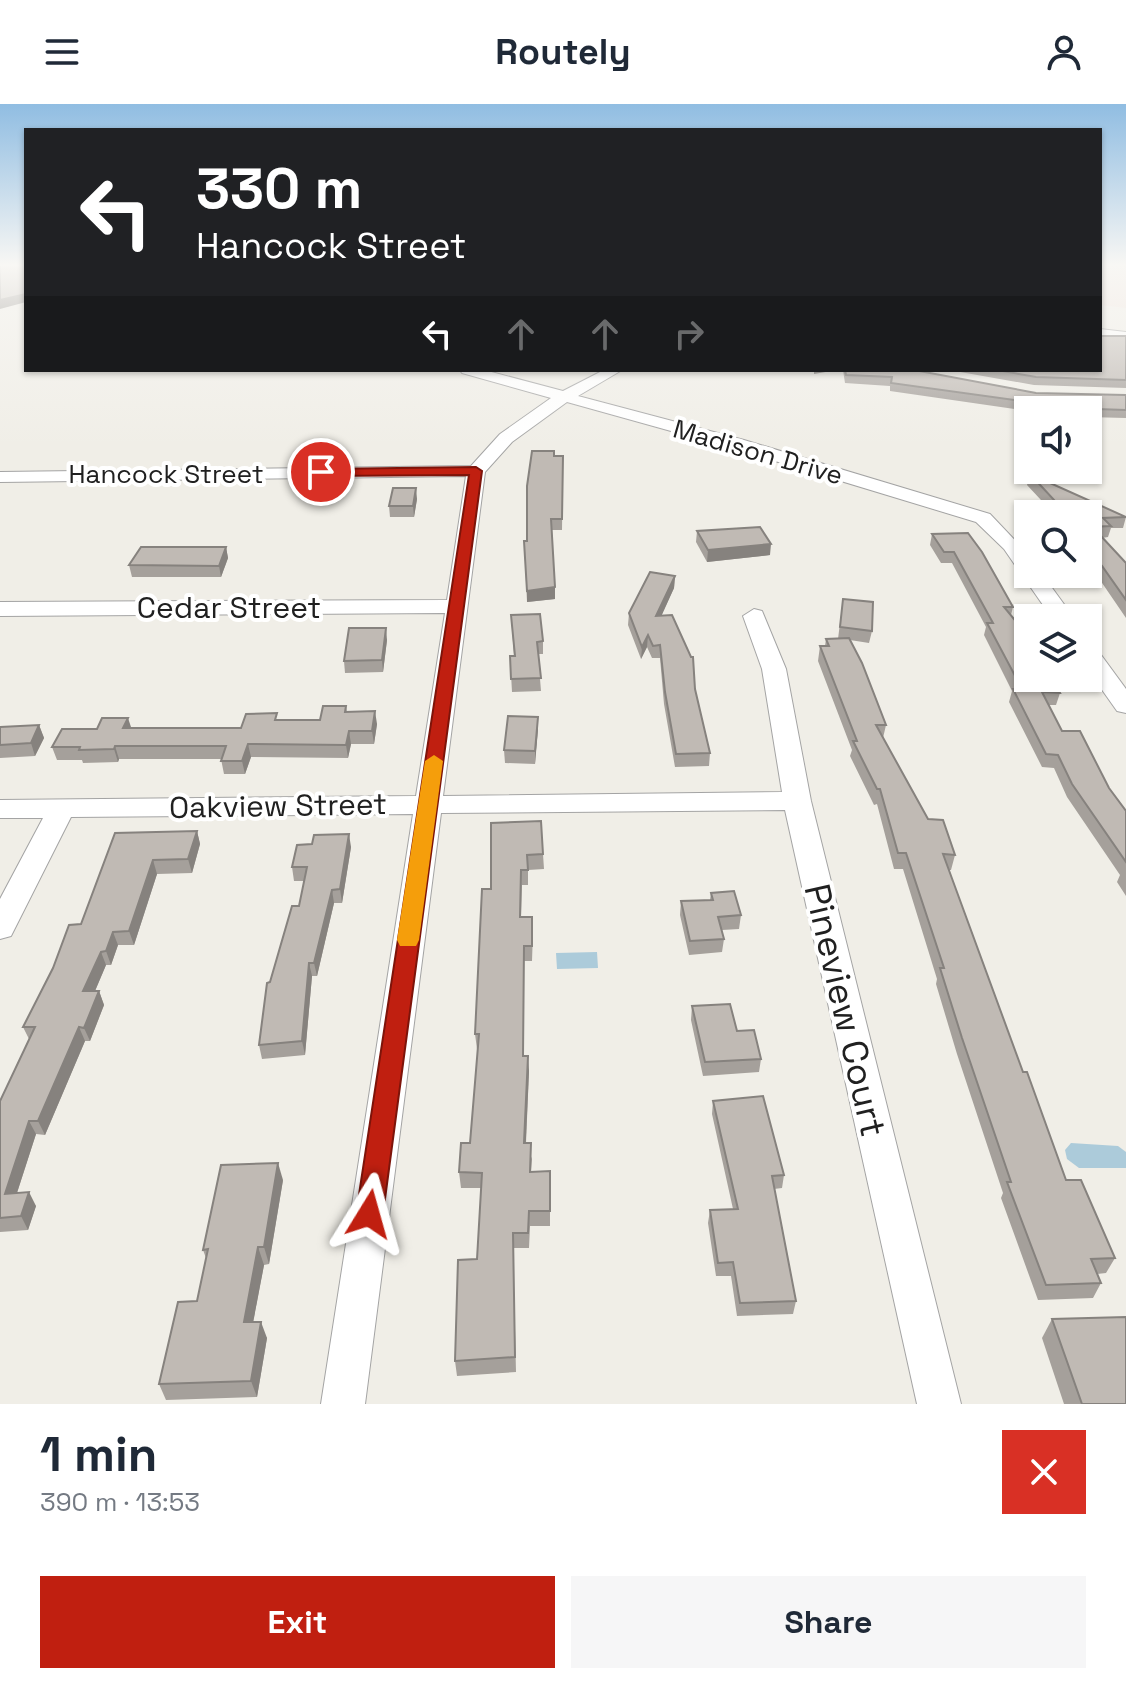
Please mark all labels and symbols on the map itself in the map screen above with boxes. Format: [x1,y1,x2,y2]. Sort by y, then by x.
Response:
street label: Madison Drive [669,412,847,492]
pin [287,438,355,506]
street label: Hancock Street [68,457,264,491]
street label: Cedar Street [137,588,321,627]
street label: Oakview Street [169,784,387,827]
street label: Pineview Court [794,879,896,1141]
position arrow [327,1172,411,1256]

